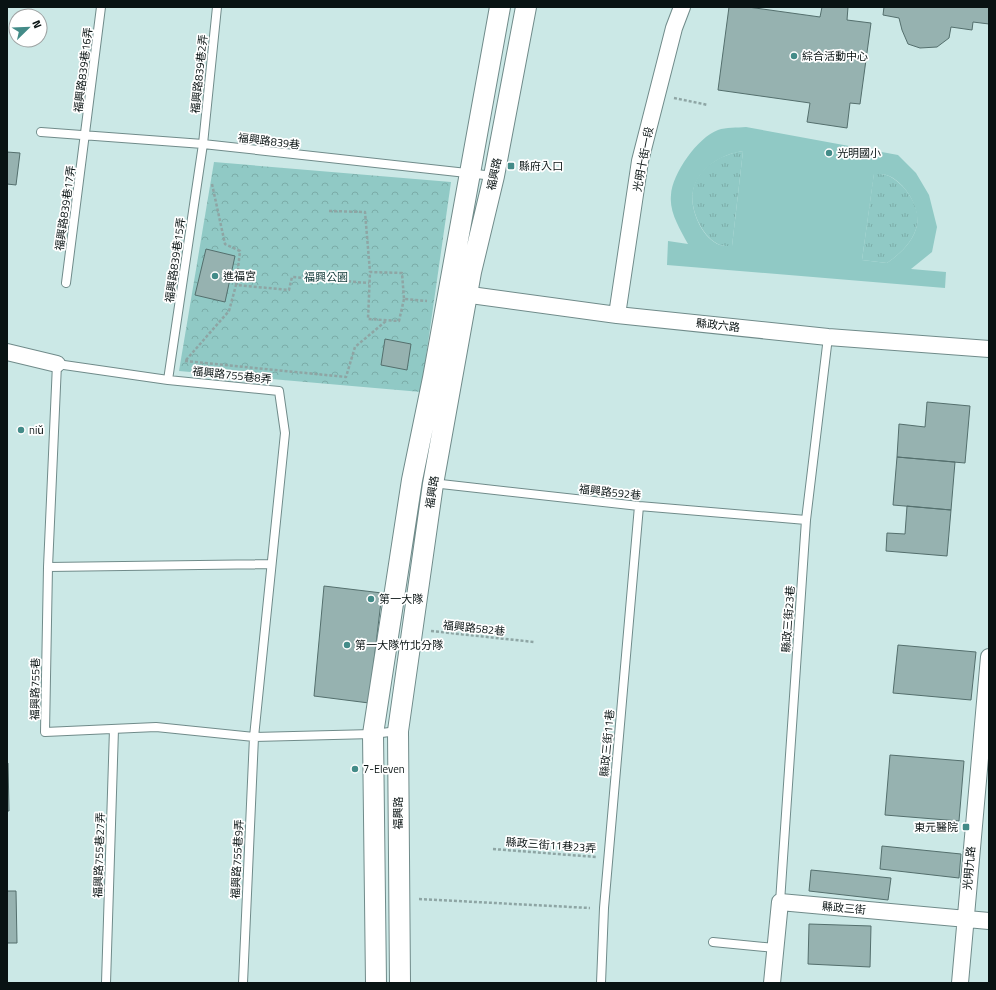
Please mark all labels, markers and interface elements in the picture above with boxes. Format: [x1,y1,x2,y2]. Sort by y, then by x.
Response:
north arrow [8,8,48,48]
text: N [28,17,46,31]
street label: 福興路839巷16弄 [70,26,96,114]
street label: 福興路839巷2弄 [187,34,211,114]
place label: 綜合活動中心 [802,48,868,64]
marker: 綜合活動中心 [789,51,799,61]
street label: 光明十街一段 [629,125,657,193]
street label: 福興路839巷 [237,129,301,153]
place label: 光明國小 [837,145,881,161]
marker: 光明國小 [824,148,834,158]
street label: 福興路 [483,156,505,192]
place label: 縣府入口 [519,158,563,174]
marker: 縣府入口 [506,161,516,171]
street label: 福興路839巷17弄 [51,164,79,252]
street label: 福興路839巷15弄 [161,216,189,304]
place label: 進福宮 [223,268,256,284]
park label: 福興公園 [304,269,348,285]
marker: 進福宮 [210,271,220,281]
street label: 縣政六路 [695,315,741,335]
street label: 福興路755巷8弄 [192,363,272,387]
place label: niǔ [29,422,44,438]
marker: niǔ [16,425,26,435]
street label: 福興路 [422,474,442,510]
street label: 福興路592巷 [578,481,642,503]
street label: 縣政三街23巷 [778,585,798,653]
place label: 第一大隊 [379,591,423,607]
marker: 第一大隊 [366,594,376,604]
street label: 福興路582巷 [442,617,506,639]
place label: 第一大隊竹北分隊 [355,637,443,653]
marker: 第一大隊竹北分隊 [342,640,352,650]
street label: 福興路755巷 [26,658,44,720]
street label: 縣政三街11巷 [596,709,618,777]
place label: 7-Eleven [363,761,405,777]
marker: 7-Eleven [350,764,360,774]
street label: 福興路 [390,797,406,830]
street label: 福興路755巷27弄 [90,812,108,898]
street label: 福興路755巷9弄 [227,819,247,899]
place label: 東元醫院 [914,819,958,835]
marker: 東元醫院 [961,822,971,832]
street label: 縣政三街11巷23弄 [505,834,597,856]
street label: 光明九路 [959,845,979,891]
street label: 縣政三街 [821,898,867,918]

